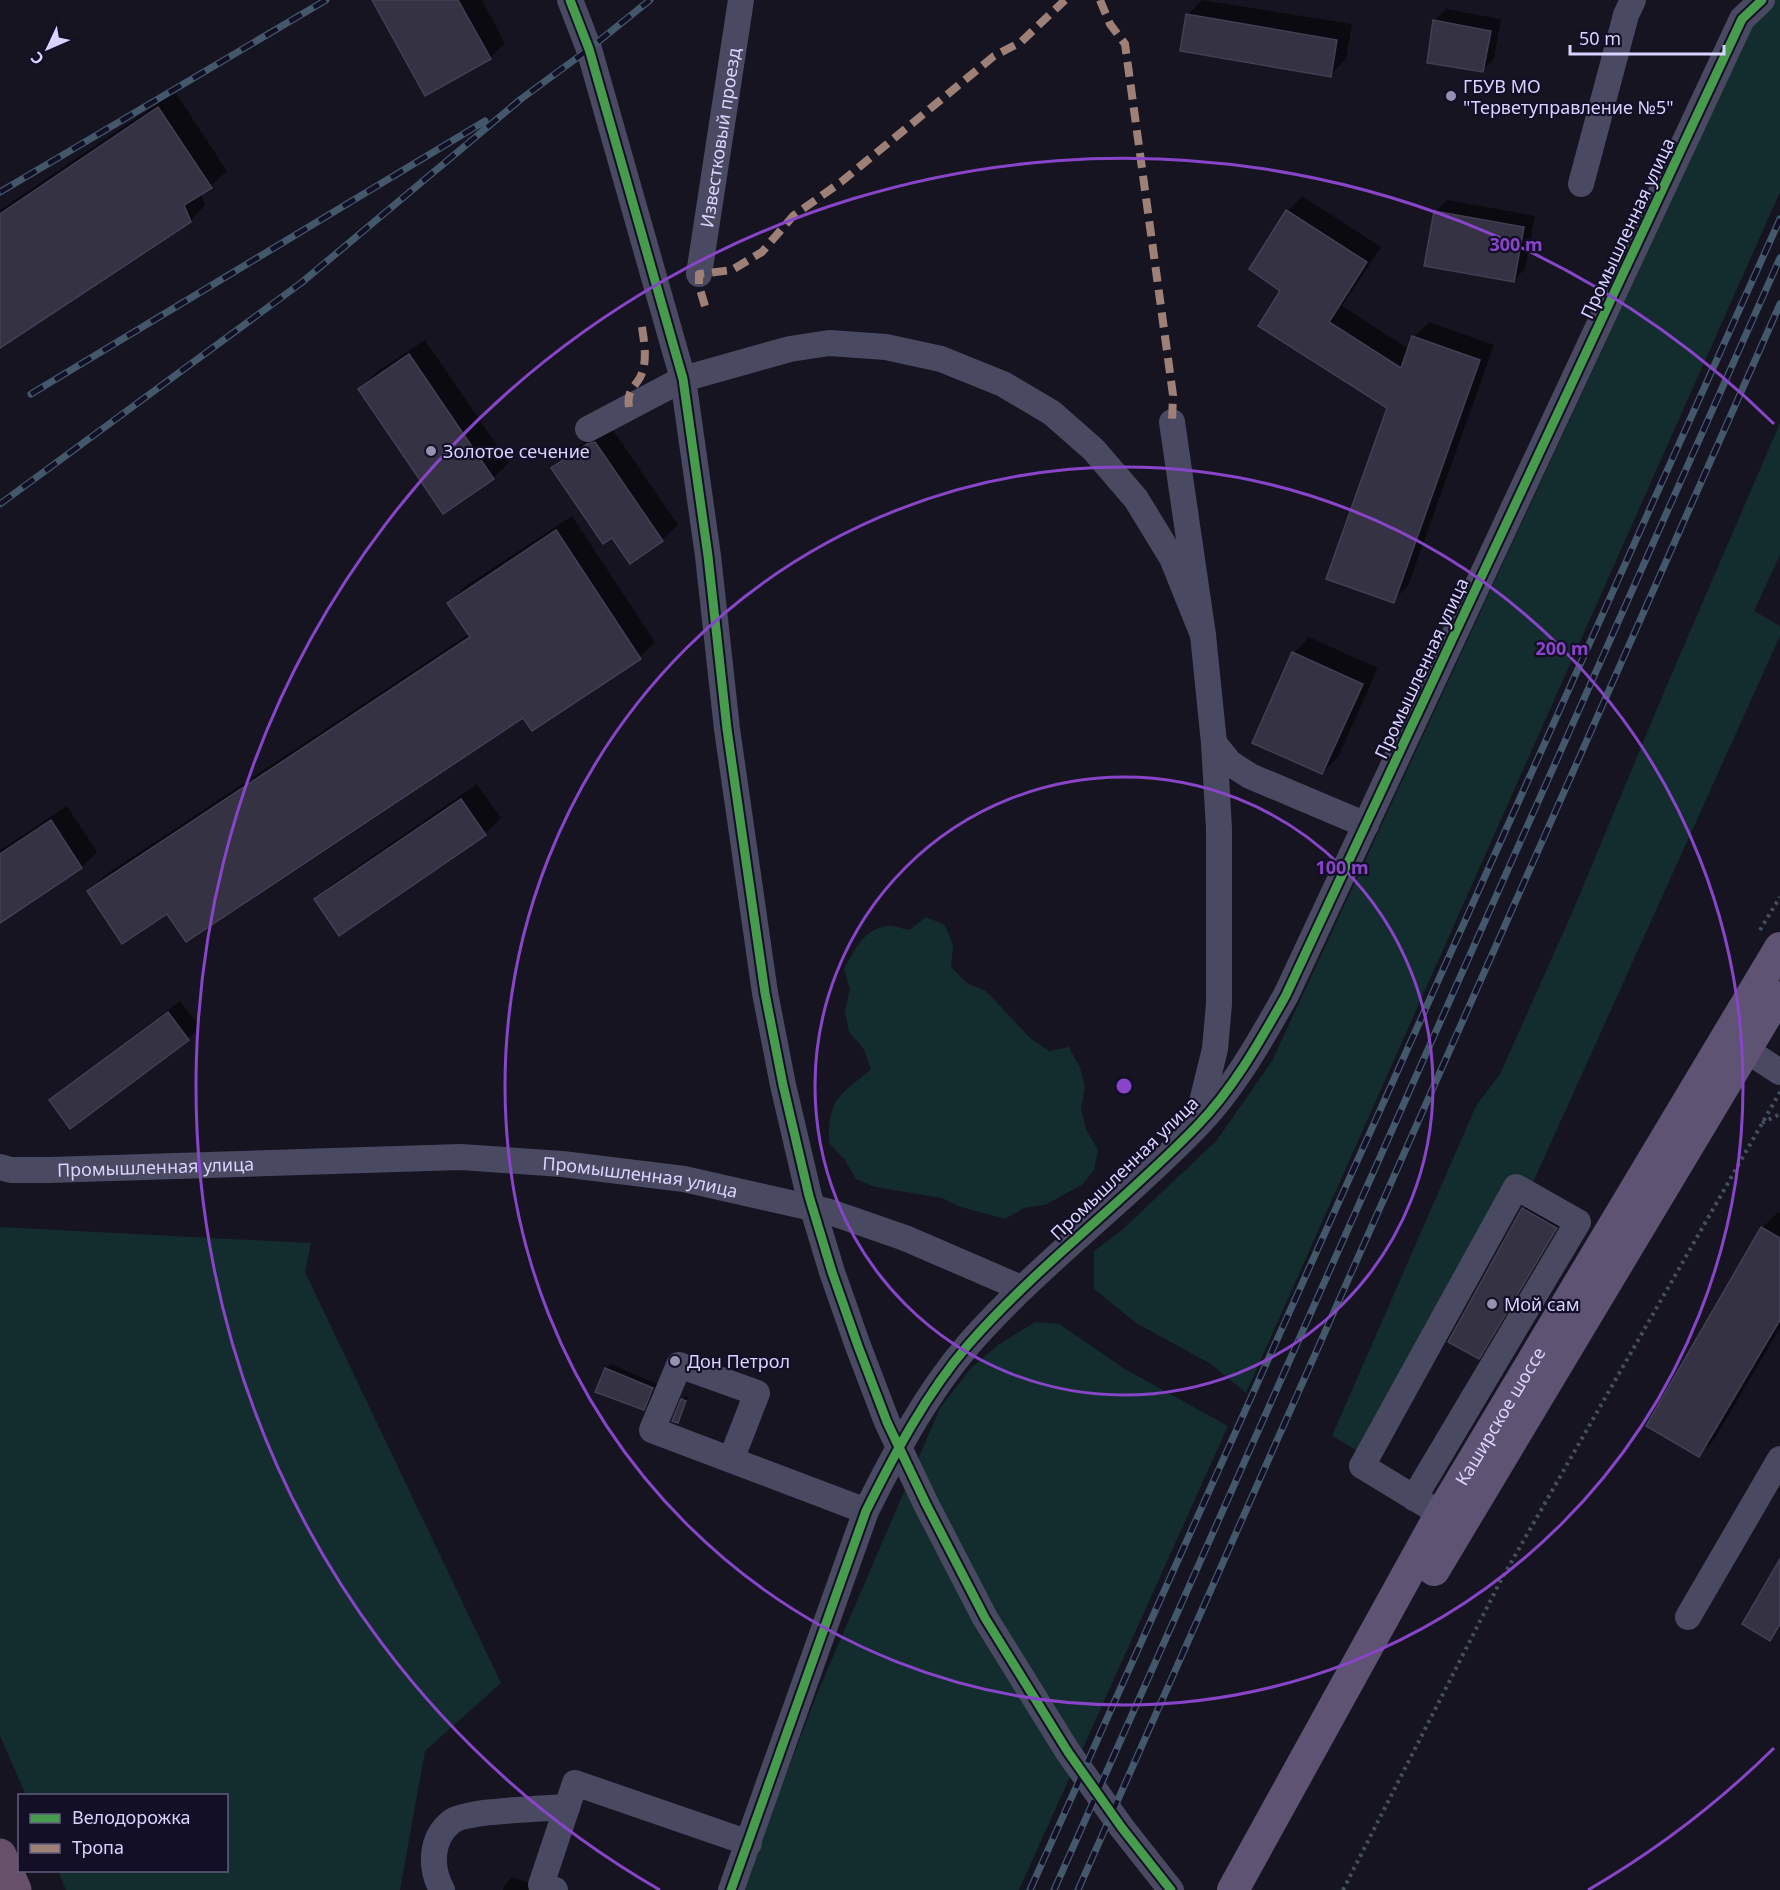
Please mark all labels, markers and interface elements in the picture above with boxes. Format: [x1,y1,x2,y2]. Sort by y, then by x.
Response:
north arrow [18,18,78,78]
scale bar [1570,18,1724,56]
text: 50 m [1579,26,1621,50]
street label: Известковый проезд [694,46,746,229]
text: С [26,47,49,70]
place label: ГБУВ МО "Терветуправление №5" [1463,74,1674,119]
marker: ГБУВ МО "Терветуправление №5" [1444,89,1458,103]
street label: Промышленная улица [1574,134,1680,322]
text: 300 m [1489,232,1543,256]
place label: Золотое сечение [443,439,590,463]
marker: Золотое сечение [424,444,438,458]
street label: Промышленная улица [1368,574,1474,762]
text: 200 m [1535,636,1589,660]
text: 100 m [1315,855,1369,879]
centre of rings [1114,1076,1134,1096]
street label: Промышленная улица [1045,1091,1203,1245]
street label: Промышленная улица [542,1151,740,1203]
street label: Промышленная улица [57,1152,254,1182]
place label: Мой сам [1504,1292,1580,1316]
marker: Мой сам [1485,1297,1499,1311]
street label: Каширское шоссе [1449,1342,1550,1489]
place label: Дон Петрол [687,1349,790,1373]
marker: Дон Петрол [668,1354,682,1368]
legend [18,1794,228,1872]
text: Велодорожка [72,1805,190,1829]
text: Тропа [72,1835,124,1859]

